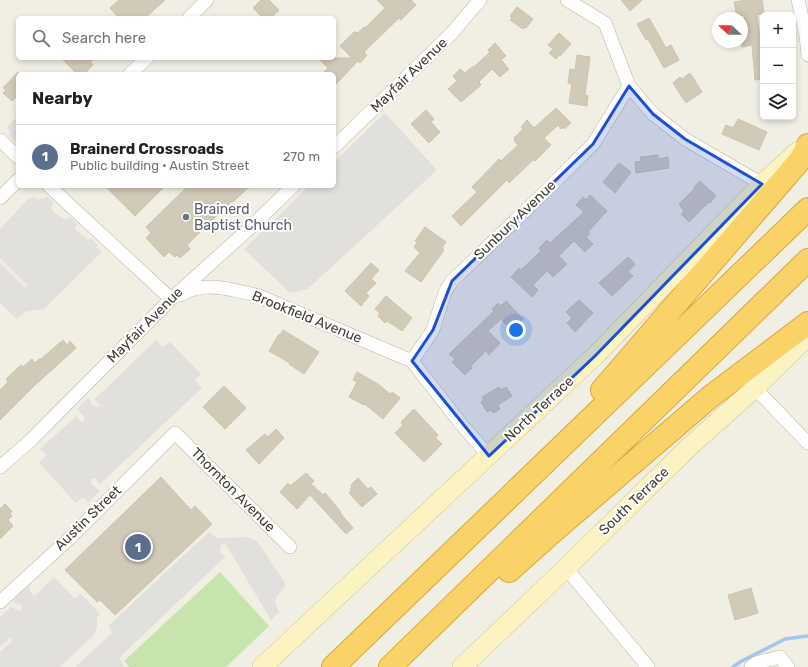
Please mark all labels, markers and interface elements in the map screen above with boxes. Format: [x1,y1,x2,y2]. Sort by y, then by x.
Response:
north arrow [712,12,748,48]
map controls [760,12,796,120]
button: + [760,12,796,48]
search box [16,16,336,60]
icon: search [30,27,52,49]
text: Search here [62,29,146,47]
street label: Mayfair Avenue [367,34,451,116]
button: − [760,48,796,84]
button: layers [760,84,796,120]
text: Nearby [32,88,93,108]
text: Brainerd Crossroads [70,140,224,158]
text: 1 [42,149,48,164]
text: 270 m [283,149,320,164]
text: Public building · Austin Street [70,158,249,173]
street label: Sunbury Avenue [471,177,560,263]
place label: Brainerd Baptist Church [194,201,292,234]
marker: Brainerd Baptist Church [181,212,191,222]
street label: Mayfair Avenue [104,284,186,366]
street label: Brookfield Avenue [249,287,365,347]
your location [506,320,526,340]
street label: North Terrace [501,372,577,445]
street label: Thornton Avenue [187,444,279,536]
street label: South Terrace [595,463,673,539]
street label: Austin Street [51,482,125,554]
pin: 1 [125,532,151,562]

